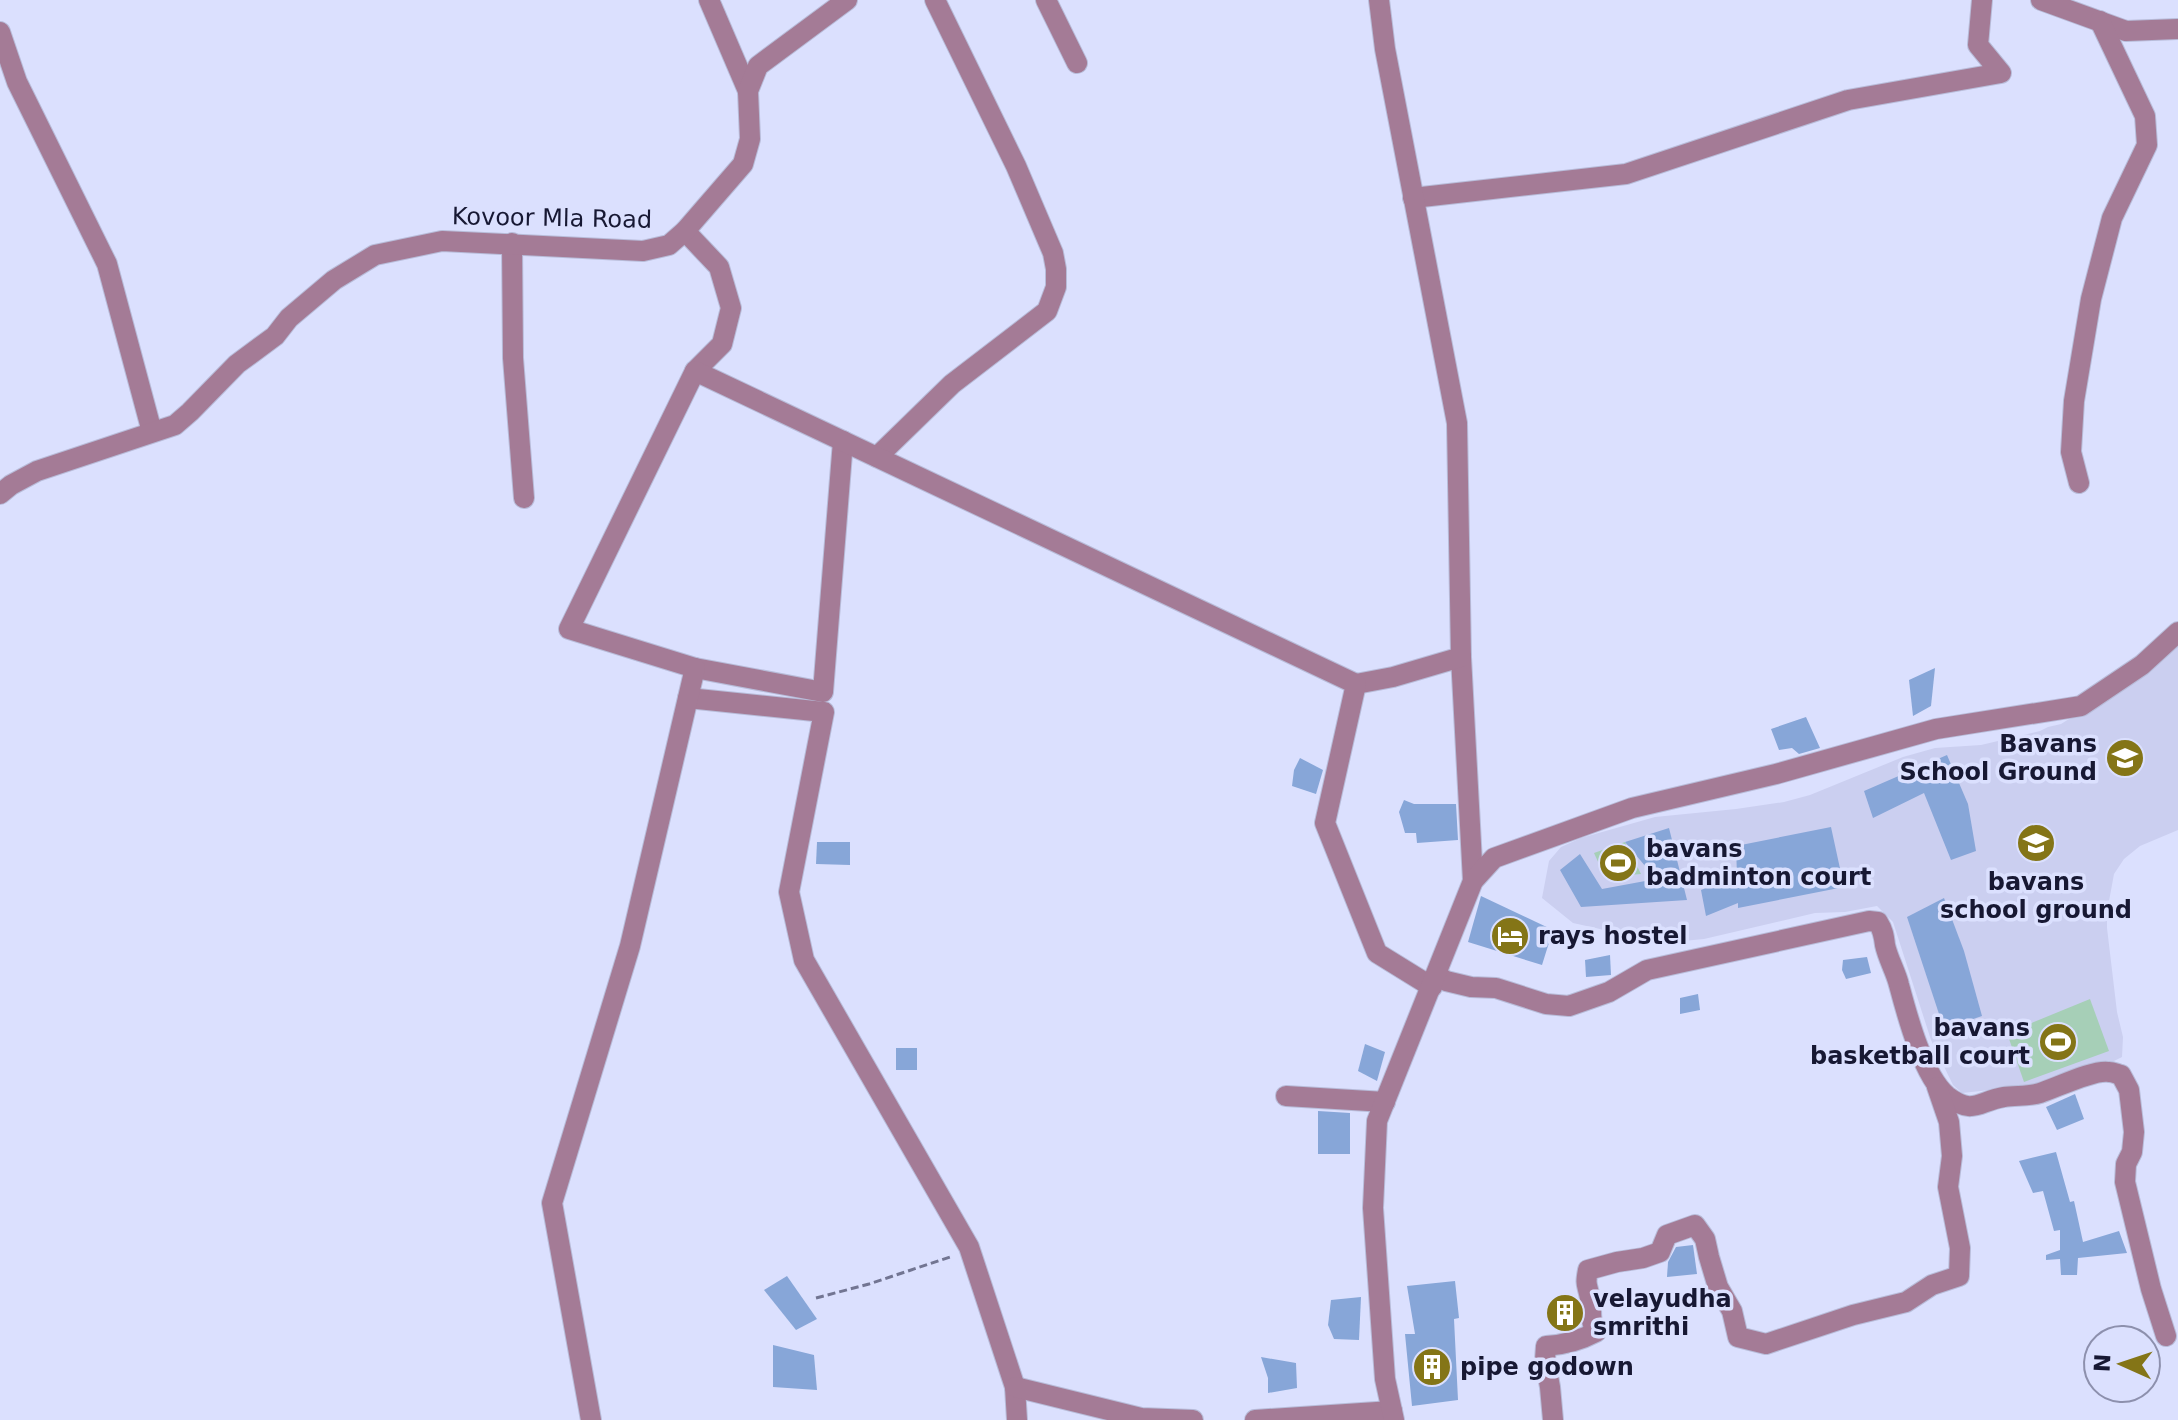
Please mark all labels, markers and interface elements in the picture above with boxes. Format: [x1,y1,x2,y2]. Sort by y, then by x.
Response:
street label: Kovoor Mla Road [452,202,652,234]
place label: Bavans School Ground [1899,730,2097,786]
school or university icon: Bavans School Ground [2104,737,2146,779]
school or university icon: bavans school ground [2015,822,2057,864]
place label: bavans badminton court [1646,835,1871,891]
sports icon: bavans badminton court [1597,842,1639,884]
place label: bavans school ground [1940,868,2132,924]
hotel icon: rays hostel [1489,915,1531,957]
place label: rays hostel [1538,922,1687,950]
place label: bavans basketball court [1810,1014,2030,1070]
sports icon: bavans basketball court [2037,1021,2079,1063]
place label: velayudha smrithi [1593,1285,1732,1341]
building icon: velayudha smrithi [1544,1292,1586,1334]
north arrow [2082,1324,2162,1404]
building icon: pipe godown [1411,1346,1453,1388]
place label: pipe godown [1460,1353,1634,1381]
text: N [2090,1353,2115,1373]

